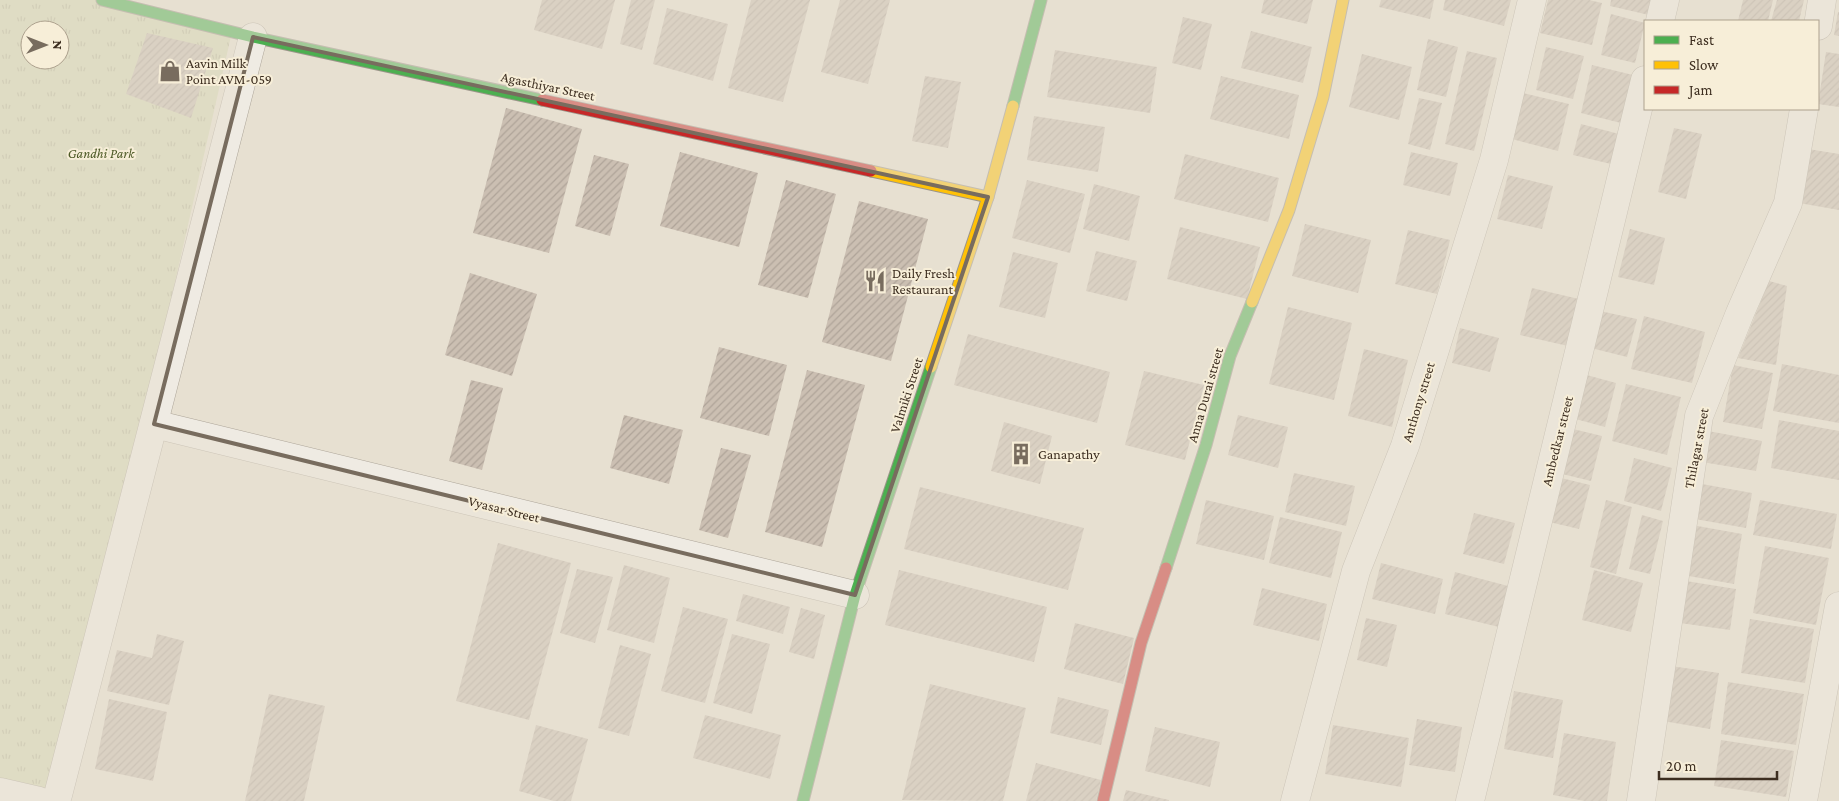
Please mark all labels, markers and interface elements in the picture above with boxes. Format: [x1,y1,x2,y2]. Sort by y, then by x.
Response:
north arrow [20,20,70,70]
legend [1644,20,1819,110]
text: Fast [1689,32,1715,48]
text: N [50,40,66,50]
place label: Aavin Milk Point AVM-059 [186,55,272,87]
text: Slow [1689,57,1719,73]
shop icon: Aavin Milk Point AVM-059 [157,58,183,84]
street label: Agasthiyar Street [500,68,597,104]
text: Jam [1687,82,1712,99]
park label: Gandhi Park [68,145,135,161]
place label: Daily Fresh Restaurant [892,265,955,297]
restaurant icon: Daily Fresh Restaurant [862,268,888,294]
street label: Anna Durai street [1184,345,1226,444]
street label: Valmiki Street [886,355,926,435]
street label: Anthony street [1398,360,1438,444]
street label: Ambedkar street [1538,394,1576,488]
street label: Thilagar street [1680,406,1712,490]
building icon: Ganapathy [1008,441,1034,467]
place label: Ganapathy [1038,446,1100,462]
street label: Vyasar Street [467,492,542,526]
scale bar [1659,748,1776,780]
text: 20 m [1666,758,1697,774]

